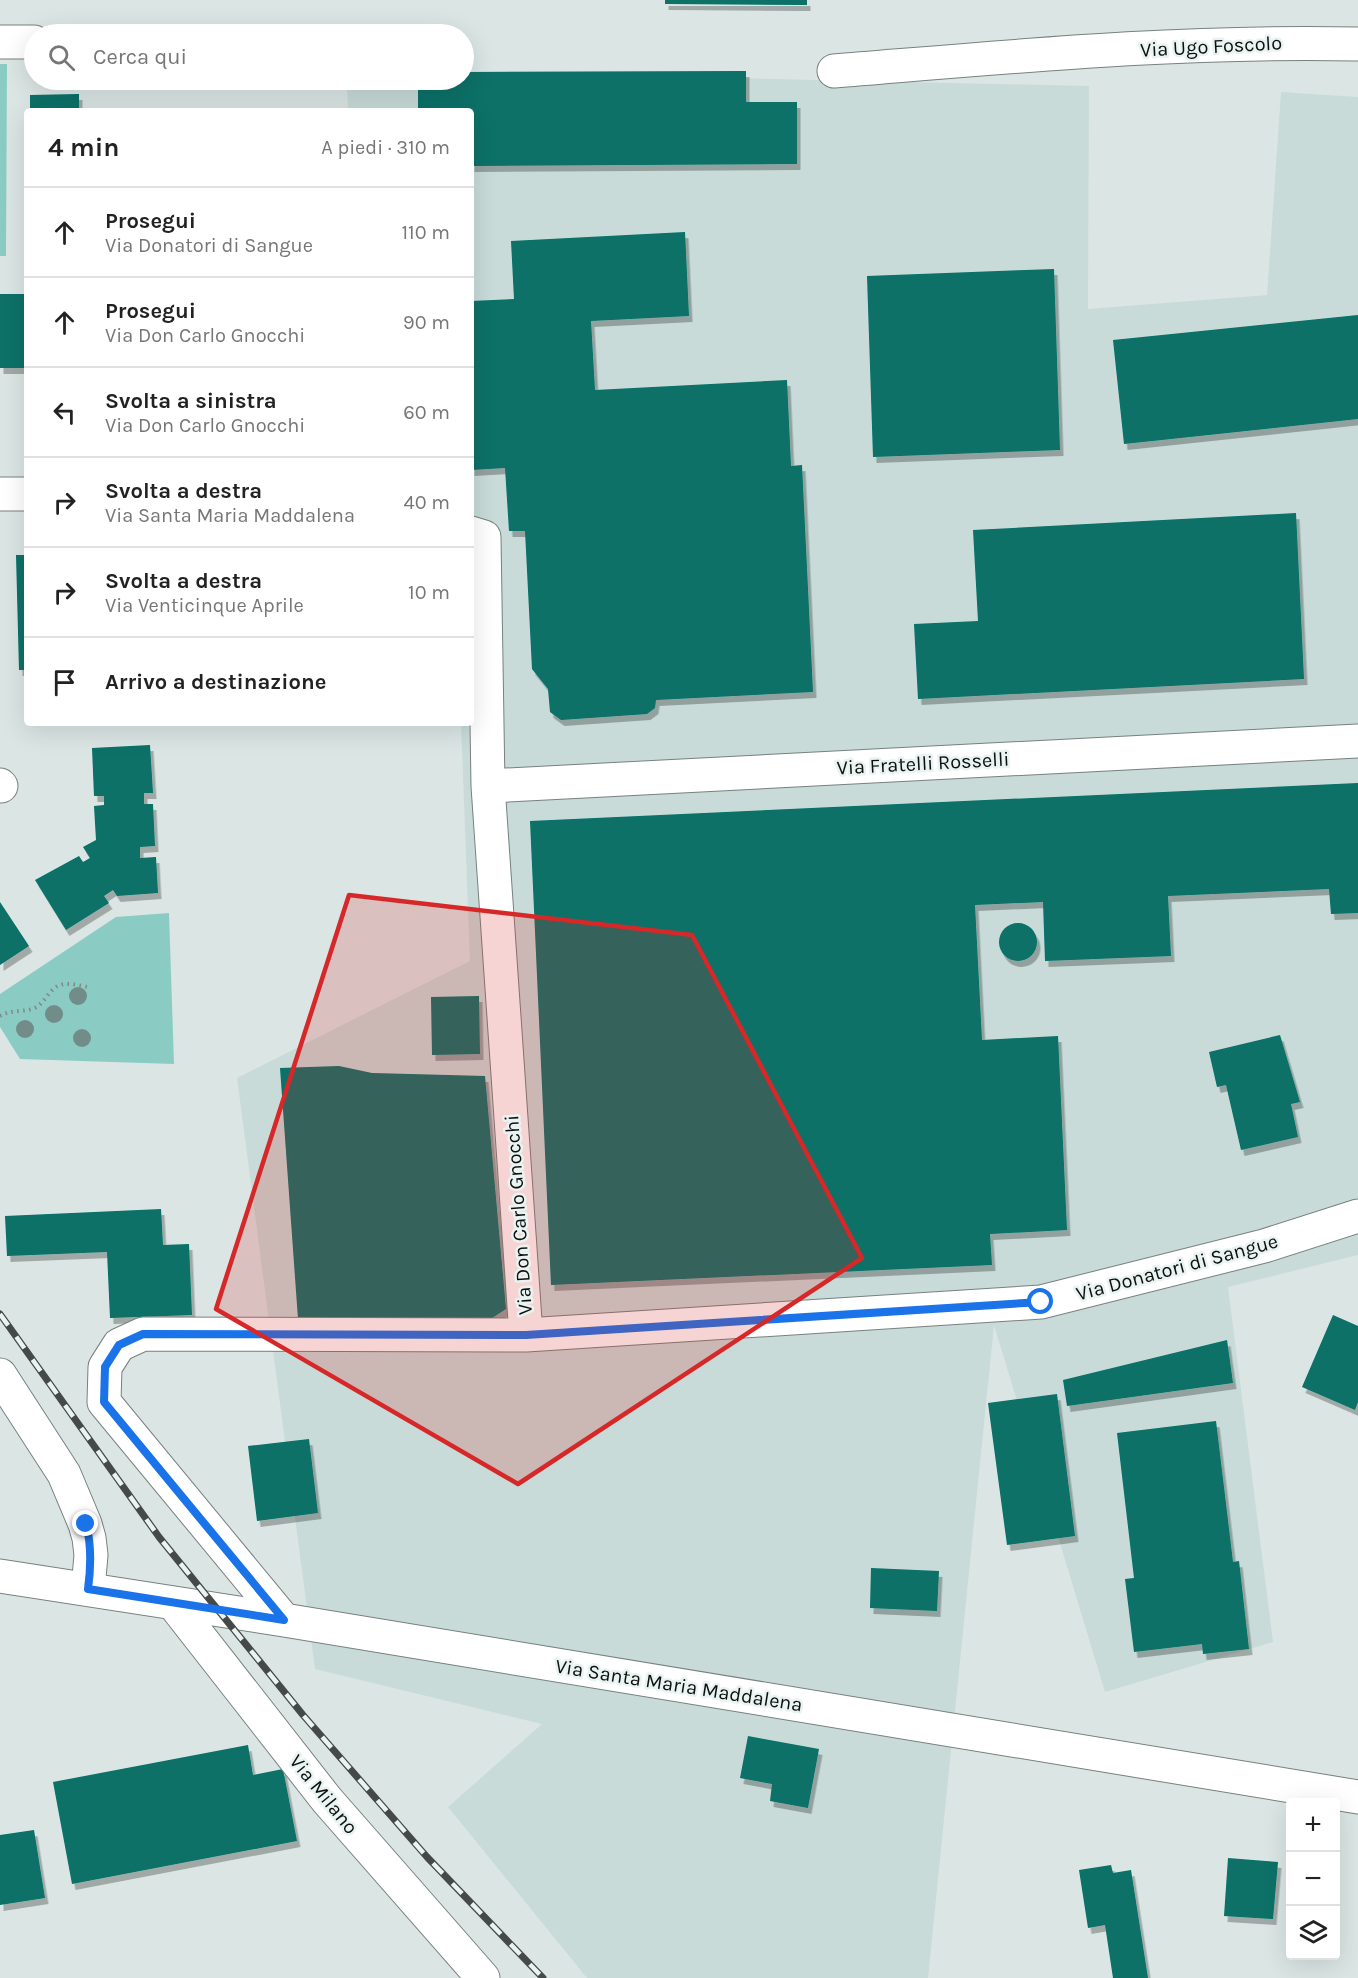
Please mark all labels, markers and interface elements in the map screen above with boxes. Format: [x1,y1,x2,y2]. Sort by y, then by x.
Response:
search box [24,24,474,90]
street label: Via Ugo Foscolo [1139,31,1283,62]
icon: search [45,41,78,74]
text: Cerca qui [93,44,187,70]
text: 4 min [48,132,119,163]
text: A piedi · 310 m [321,136,450,159]
text: Prosegui [105,208,196,234]
icon: ahead [48,216,81,249]
text: 110 m [401,221,450,244]
text: Via Donatori di Sangue [105,234,313,257]
text: Prosegui [105,298,196,324]
icon: ahead [48,306,81,339]
text: 90 m [403,311,450,334]
text: Via Don Carlo Gnocchi [105,324,305,347]
text: Svolta a sinistra [105,388,277,414]
icon: left [48,396,81,429]
text: 60 m [403,401,450,424]
text: Via Don Carlo Gnocchi [105,414,305,437]
text: Svolta a destra [105,478,262,504]
icon: right [48,486,81,519]
text: 40 m [404,491,450,514]
text: Via Santa Maria Maddalena [105,504,355,527]
text: Svolta a destra [105,568,262,594]
icon: right [48,576,81,609]
text: 10 m [408,581,450,604]
text: Via Venticinque Aprile [105,594,304,617]
icon: arrive [48,666,81,699]
text: Arrivo a destinazione [105,669,326,695]
street label: Via Fratelli Rosselli [836,747,1010,780]
street label: Via Don Carlo Gnocchi [500,1114,537,1316]
street label: Via Donatori di Sangue [1074,1229,1281,1306]
route start [1027,1288,1053,1314]
route end [72,1510,98,1536]
street label: Via Santa Maria Maddalena [554,1655,804,1716]
street label: Via Milano [285,1750,363,1839]
map controls [1286,1798,1340,1960]
button: + [1286,1798,1340,1852]
button: − [1286,1852,1340,1906]
button: layers [1286,1906,1340,1960]

